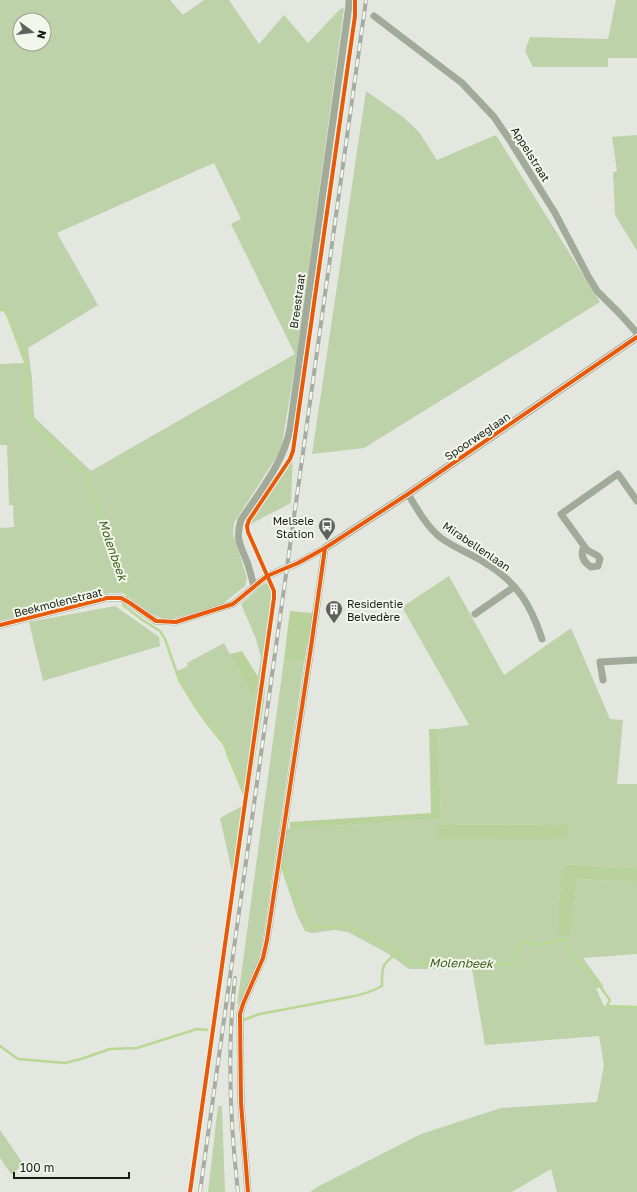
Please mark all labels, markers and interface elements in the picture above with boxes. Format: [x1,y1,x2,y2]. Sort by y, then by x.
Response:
north arrow [12,12,52,52]
text: N [35,29,50,40]
street label: Appelstraat [509,124,553,184]
street label: Breestraat [287,273,307,329]
street label: Spoorweglaan [442,409,512,463]
place label: Melsele Station [273,514,314,540]
bus stop icon: Melsele Station [317,516,337,541]
water label: Molenbeek [96,517,131,584]
street label: Mirabellenlaan [441,519,513,573]
street label: Beekmolenstraat [13,585,103,619]
place label: Residentie Belvedère [347,597,403,623]
building icon: Residentie Belvedère [324,599,344,624]
water label: Molenbeek [429,955,494,971]
scale bar [14,1154,129,1180]
text: 100 m [20,1160,54,1175]

